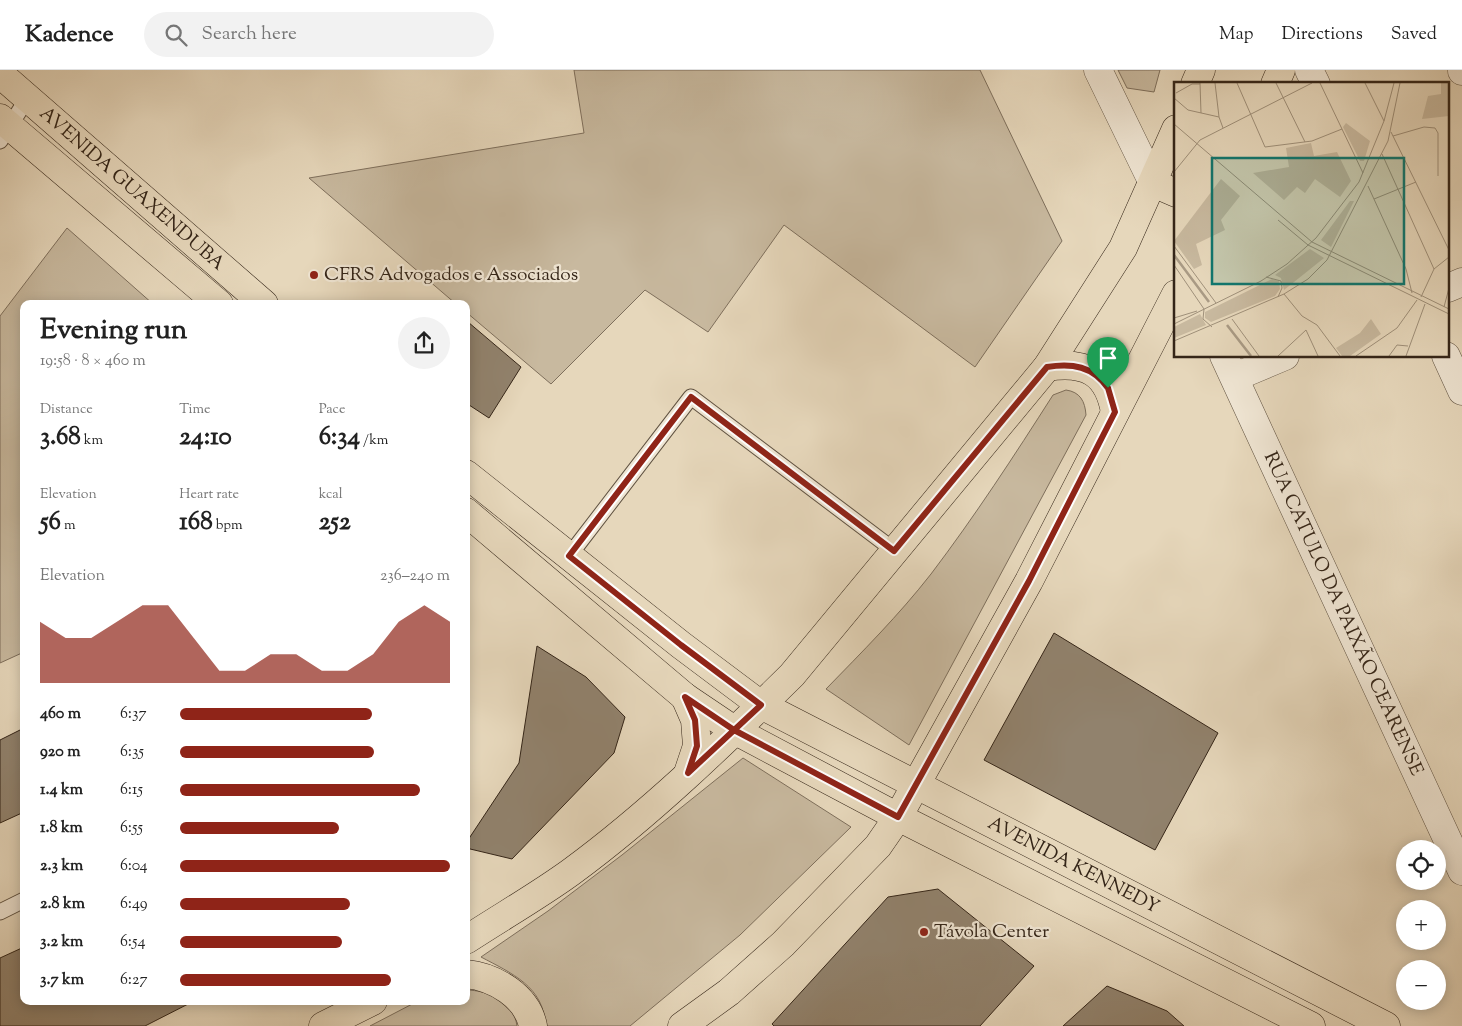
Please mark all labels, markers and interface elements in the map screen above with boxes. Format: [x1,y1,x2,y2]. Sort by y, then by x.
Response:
search box [144,12,494,57]
text: Kadence [25,18,114,52]
icon: search [162,21,190,49]
text: Search here [202,21,297,48]
text: Map [1219,22,1254,48]
text: Directions [1282,22,1363,48]
text: Saved [1391,22,1437,48]
inset map [1174,82,1450,358]
street label: AVENIDA GUAXENDUBA [33,100,231,278]
place label: CFRS Advogados e Associados [324,262,578,289]
marker: CFRS Advogados e Associados [308,269,320,281]
text: Evening run [40,311,187,351]
button: share [398,317,450,369]
pin [1087,337,1129,388]
icon: arrive [1094,344,1122,372]
text: 19:58 · 8 × 460 m [40,350,146,373]
text: Distance [40,400,93,420]
text: Time [179,400,210,420]
text: Pace [319,400,345,420]
text: 3.68 [40,420,81,456]
text: 24:10 [179,420,232,456]
text: 6:34 [319,420,360,456]
text: km [81,431,103,451]
text: /km [360,431,388,451]
street label: RUA CATULO DA PAIXÃO CEARENSE [1257,447,1430,781]
text: Elevation [40,485,97,505]
text: Heart rate [179,485,239,505]
text: kcal [319,485,343,505]
text: 56 [40,505,61,541]
text: 168 [179,505,213,541]
text: 252 [319,505,351,541]
text: m [61,516,76,536]
text: bpm [213,516,243,536]
text: Elevation [40,565,105,588]
text: 236–240 m [380,565,450,588]
text: 460 m [40,703,81,726]
text: 6:37 [120,703,146,726]
text: 920 m [40,741,80,764]
text: 6:35 [120,741,144,764]
text: 1.4 km [40,779,83,802]
text: 6:15 [120,779,143,802]
street label: AVENIDA KENNEDY [983,810,1164,921]
text: 1.8 km [40,817,83,840]
text: 6:55 [120,817,143,840]
map controls [1396,840,1446,1010]
button: locate [1396,840,1446,890]
text: 2.3 km [40,855,83,878]
text: 6:04 [120,855,148,878]
text: 2.8 km [40,893,85,916]
text: 6:49 [120,893,148,916]
button: + [1396,900,1446,950]
place label: Távola Center [934,919,1049,946]
marker: Távola Center [918,926,930,938]
text: 3.2 km [40,931,83,954]
text: 6:54 [120,931,146,954]
button: − [1396,960,1446,1010]
text: 3.7 km [40,969,84,992]
text: 6:27 [120,969,147,992]

